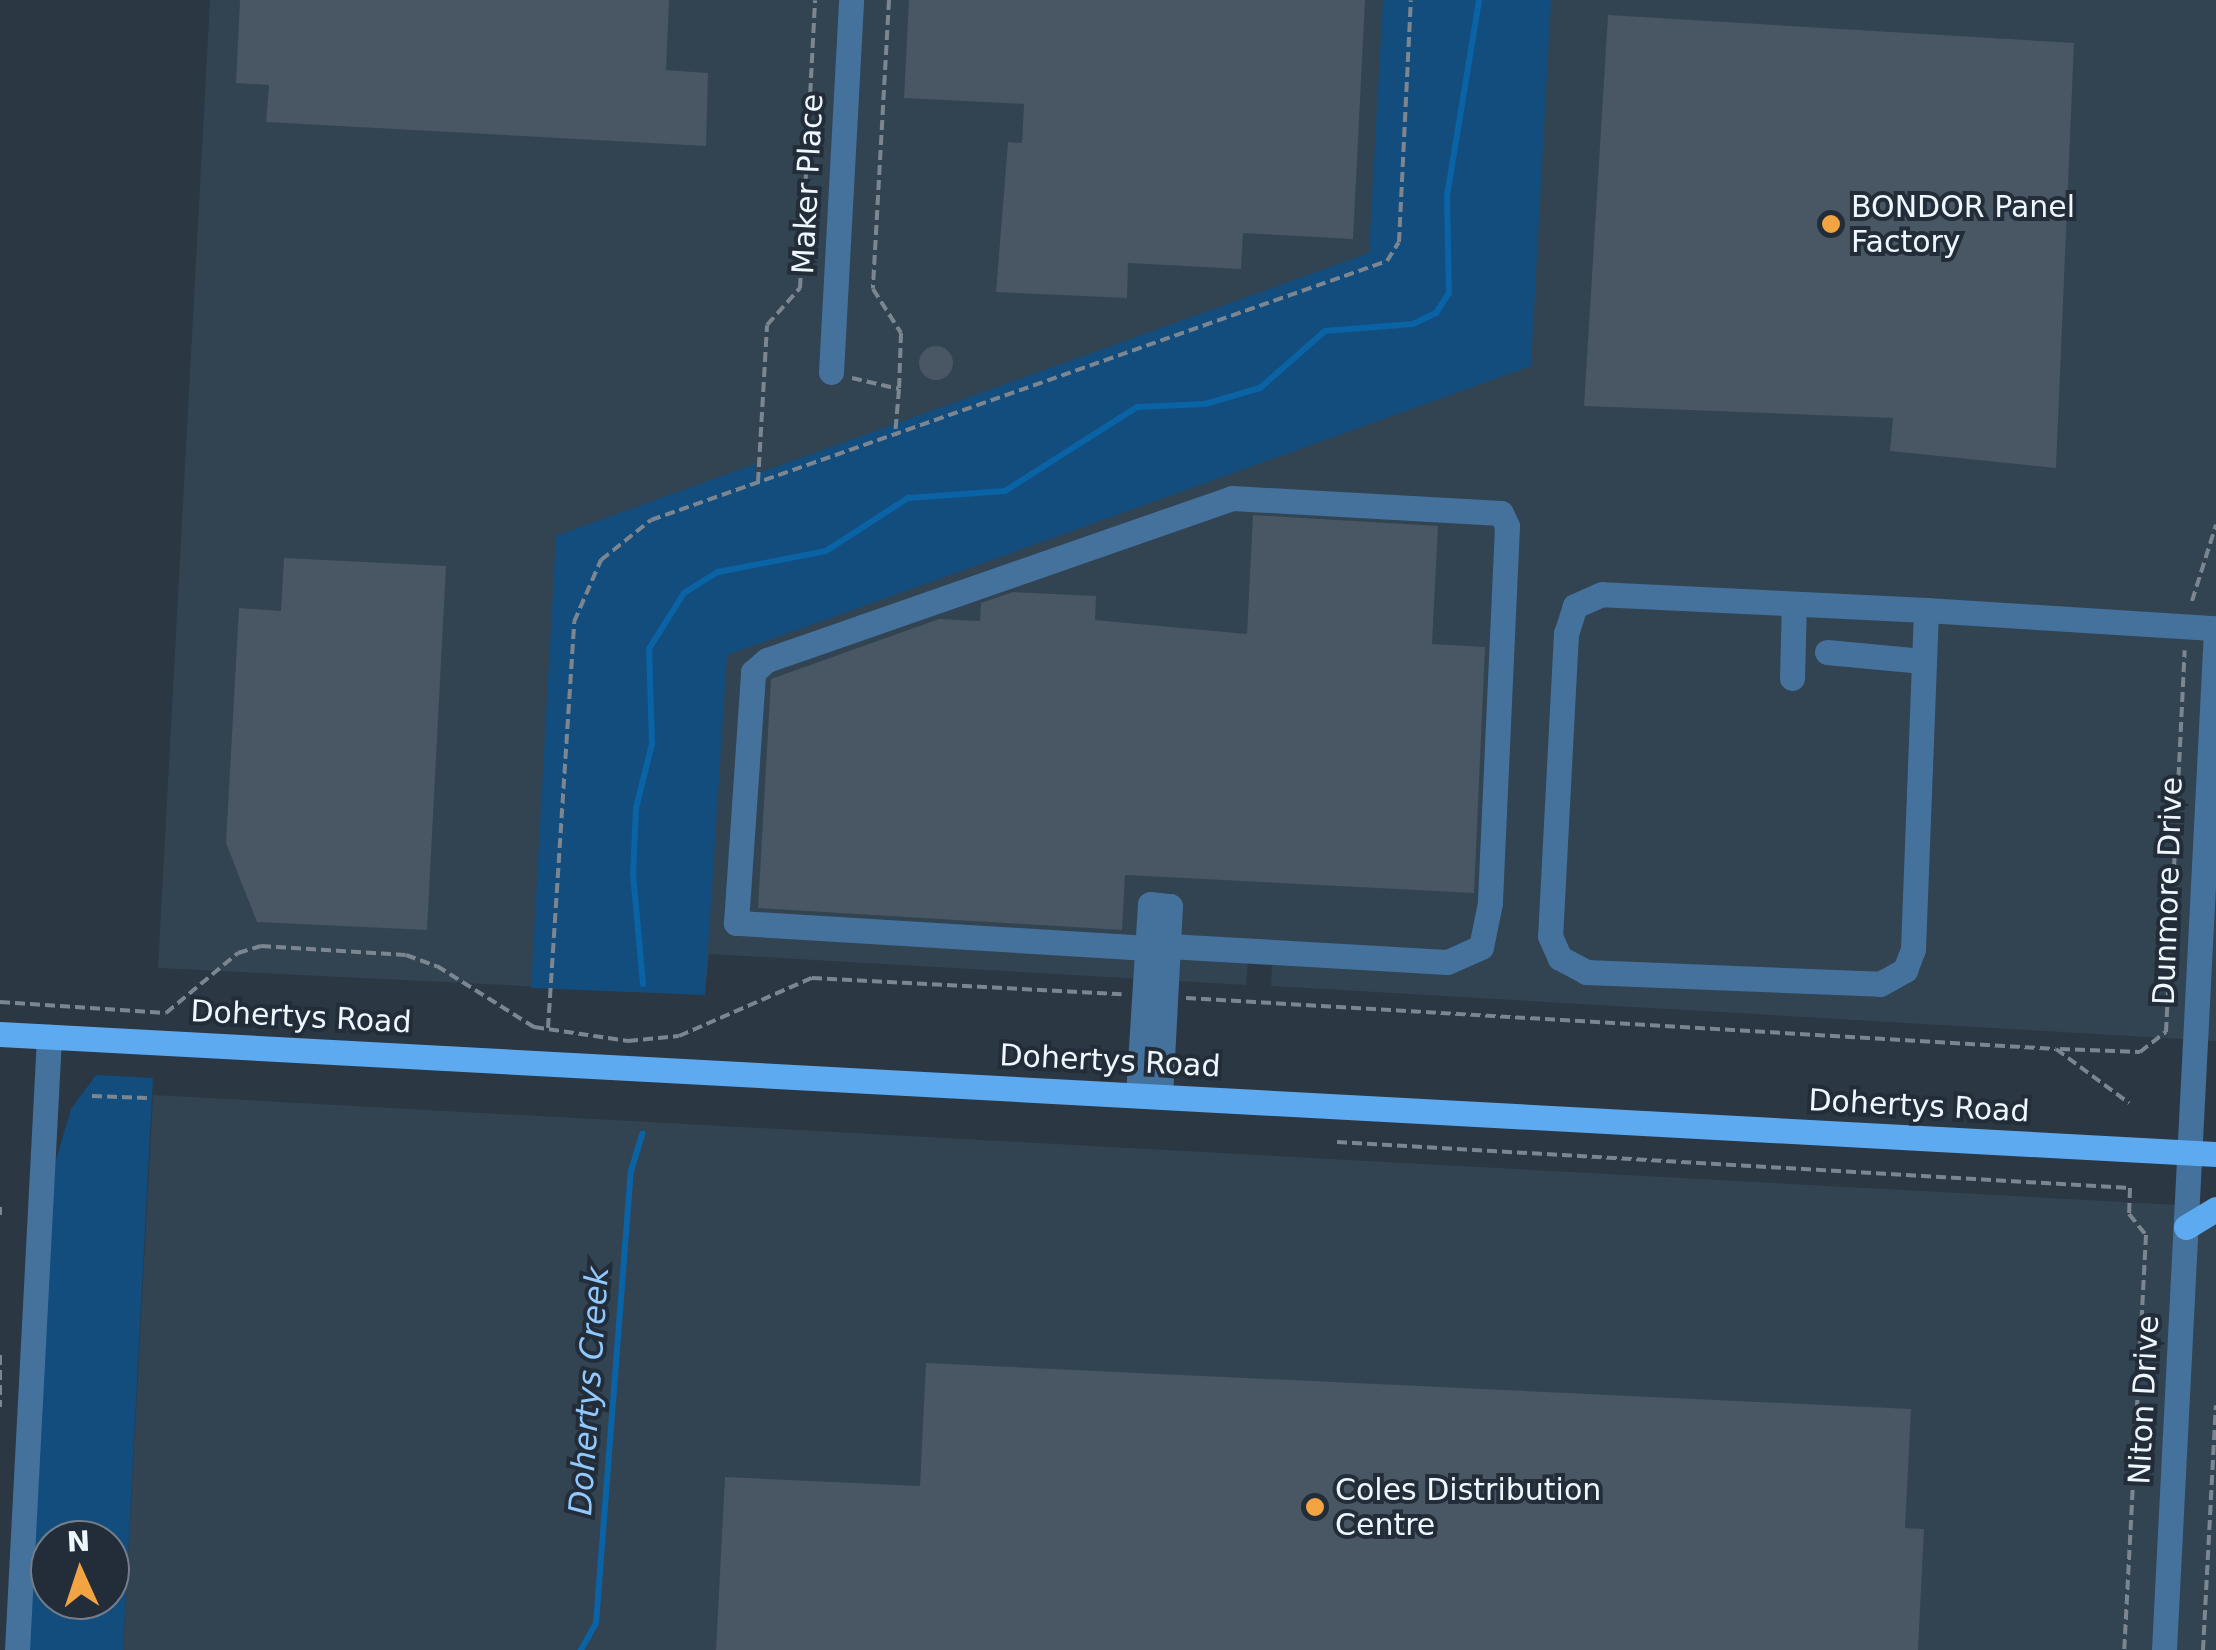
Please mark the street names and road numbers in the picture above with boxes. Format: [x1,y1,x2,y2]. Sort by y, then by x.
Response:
street label: Maker Place [785,93,831,275]
street label: Dunmore Drive [2146,776,2190,1006]
street label: Dohertys Road [190,993,412,1041]
street label: Dohertys Road [999,1037,1221,1085]
street label: Dohertys Road [1808,1082,2030,1130]
street label: Niton Drive [2122,1314,2166,1486]

